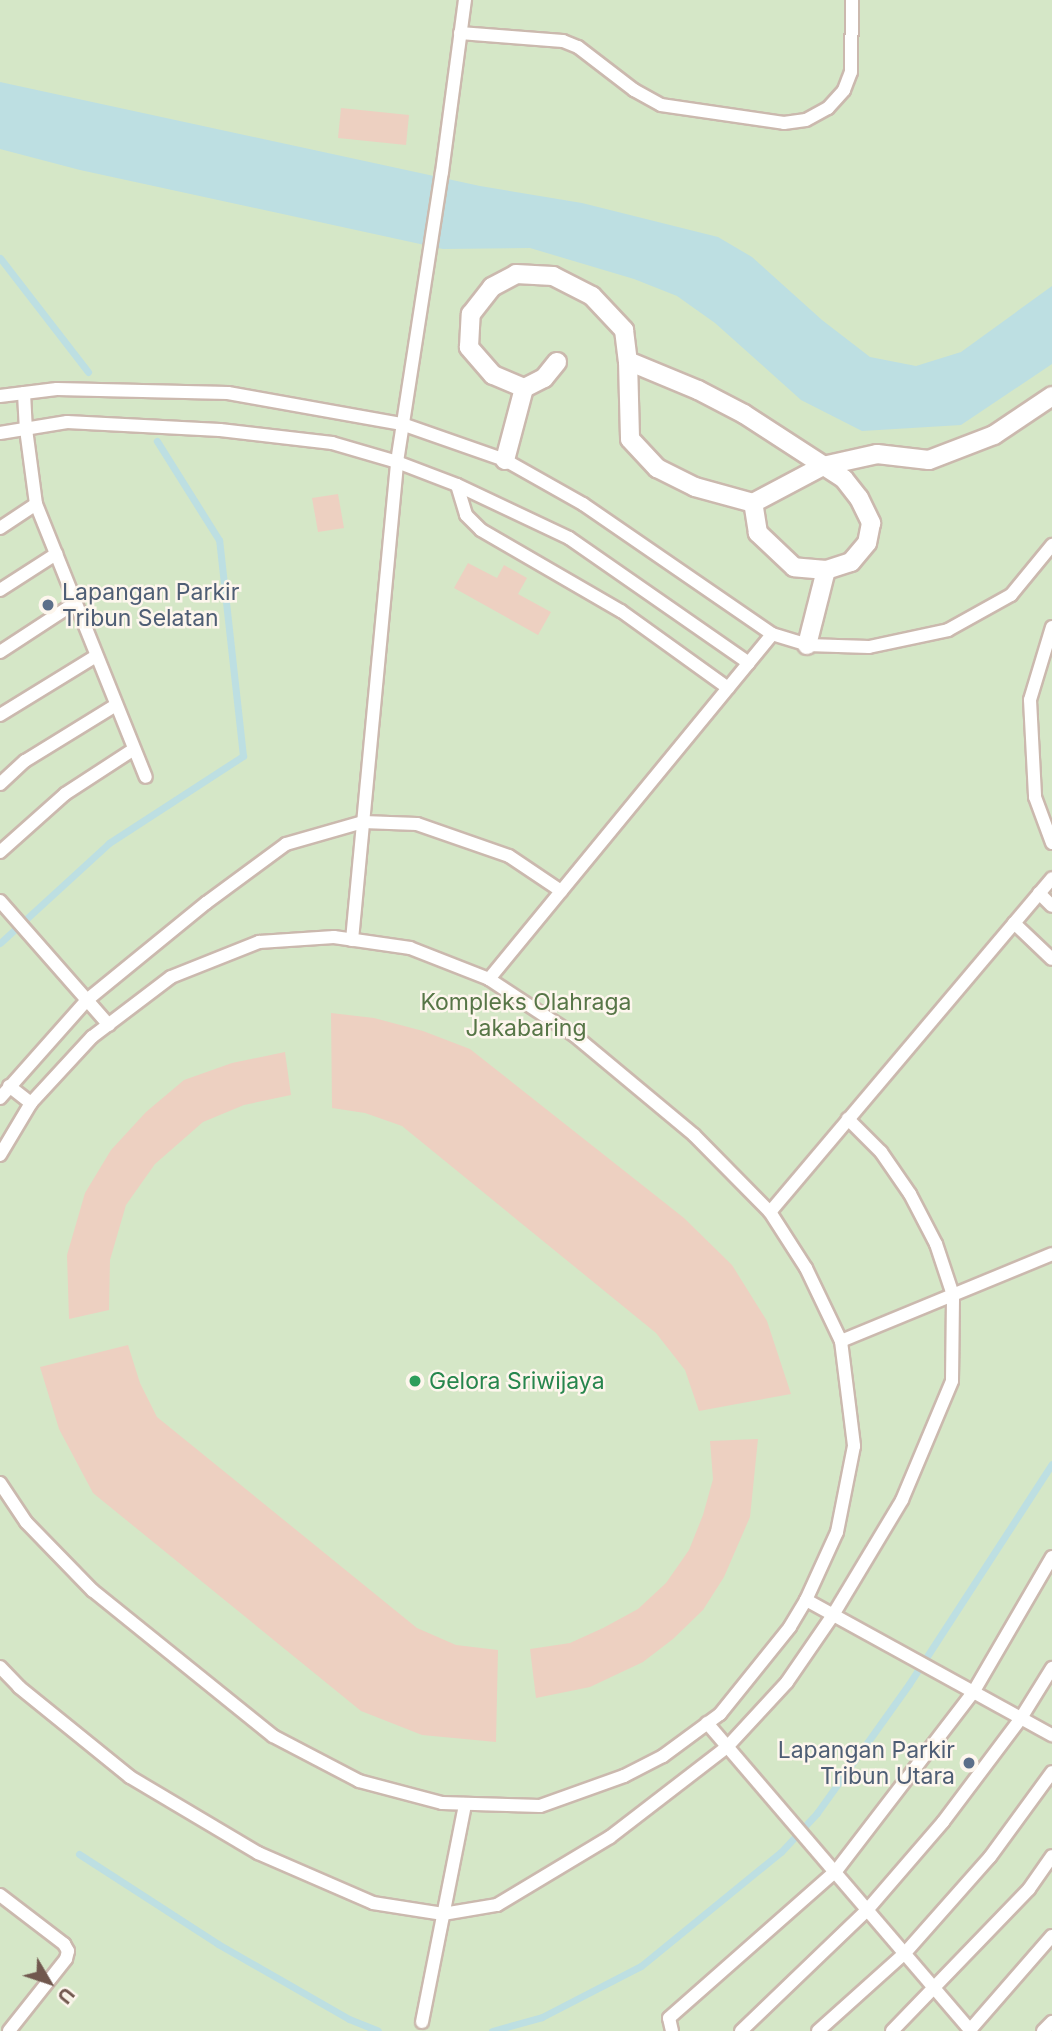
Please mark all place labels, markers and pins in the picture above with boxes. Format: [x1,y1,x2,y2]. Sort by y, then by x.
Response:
place label: Lapangan Parkir Tribun Selatan [62,578,239,632]
marker: Lapangan Parkir Tribun Selatan [40,597,56,613]
place label: Gelora Sriwijaya [429,1367,605,1395]
marker: Gelora Sriwijaya [407,1373,423,1389]
place label: Lapangan Parkir Tribun Utara [778,1736,955,1790]
marker: Lapangan Parkir Tribun Utara [961,1755,977,1771]

